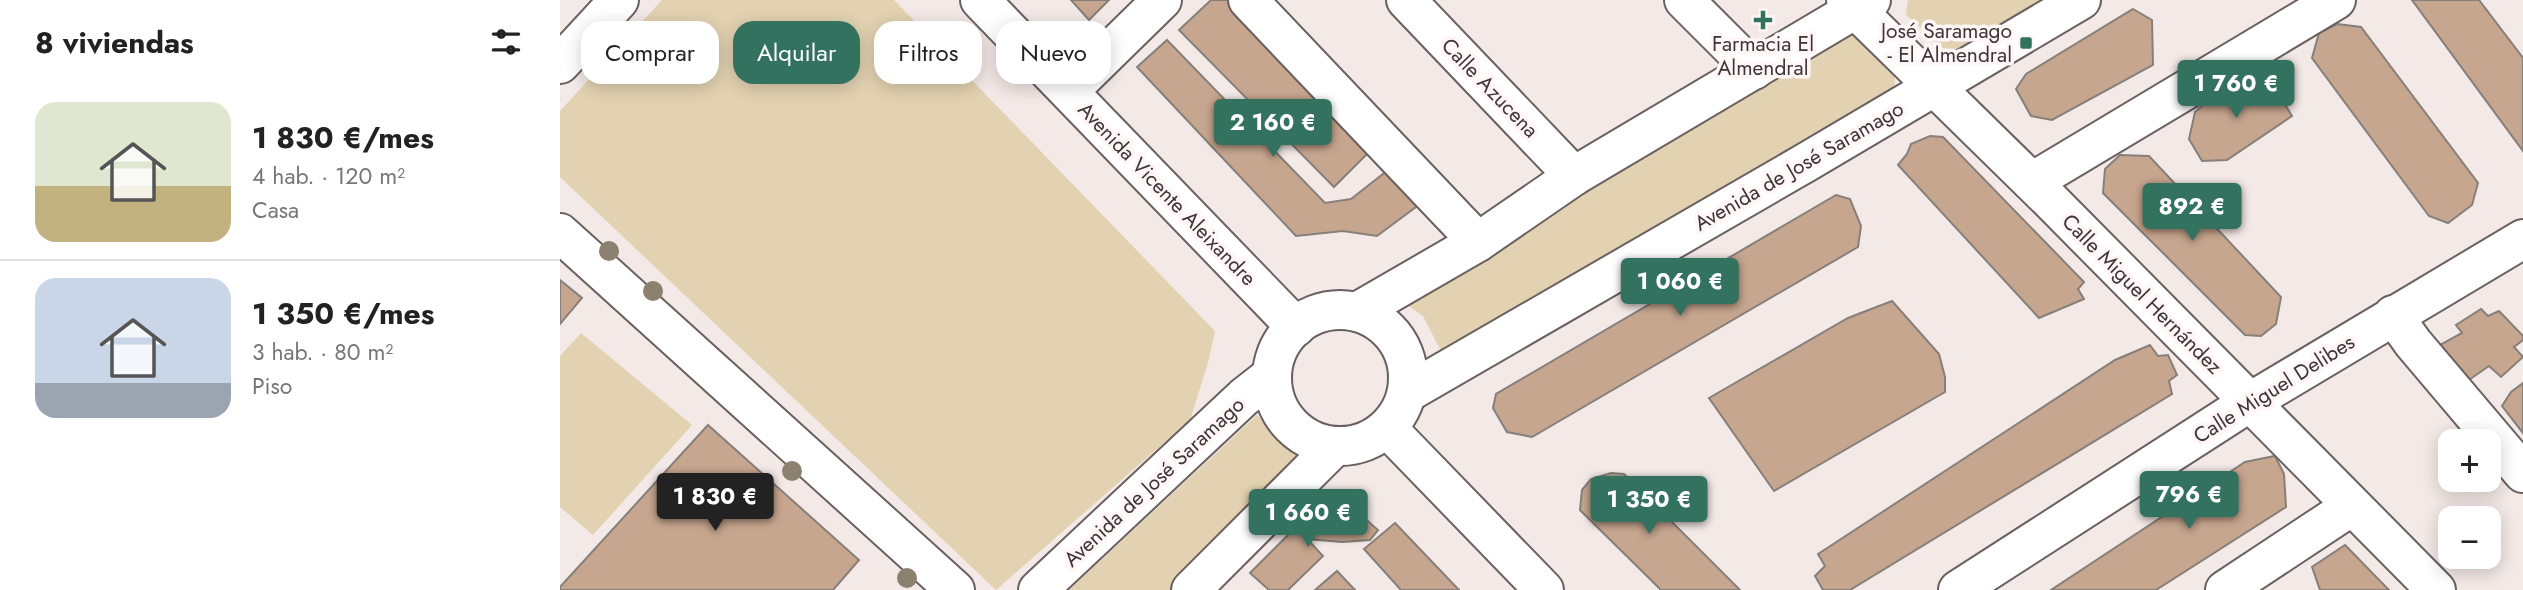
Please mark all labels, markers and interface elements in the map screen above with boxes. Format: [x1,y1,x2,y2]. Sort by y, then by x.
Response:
marker: Farmacia El Almendral [1755,12,1771,28]
place label: José Saramago - El Almendral [1878,16,2012,70]
text: 8 viviendas [35,21,194,64]
chip: Comprar [581,21,719,84]
chip: Alquilar [733,21,860,84]
chip: Filtros [874,21,982,84]
chip: Nuevo [996,21,1111,84]
icon: filters [487,23,525,61]
place label: Farmacia El Almendral [1712,29,1814,83]
street label: Calle Azucena [1435,31,1545,145]
marker: José Saramago - El Almendral [2018,35,2034,51]
pin: 1 760 € [2171,60,2301,120]
text: 1 760 € [2193,66,2279,100]
street label: Avenida de José Saramago [1689,94,1909,238]
street label: Avenida Vicente Aleixandre [1071,95,1263,293]
pin: 2 160 € [1208,100,1338,159]
text: 2 160 € [1230,105,1316,139]
text: 1 830 €/mes [252,116,434,159]
icon: home [91,130,175,214]
text: 4 hab. · 120 m² [252,159,405,193]
pin: 892 € [2143,184,2241,243]
text: 892 € [2159,189,2225,223]
text: Casa [252,193,299,227]
street label: Calle Miguel Hernández [2055,207,2229,381]
pin: 1 060 € [1615,258,1745,318]
text: 1 060 € [1637,264,1723,298]
text: 1 350 €/mes [252,292,434,335]
icon: home [91,306,175,390]
street label: Calle Miguel Delibes [2187,327,2361,451]
text: 3 hab. · 80 m² [252,335,393,369]
text: Piso [252,369,292,403]
street label: Avenida de José Saramago [1057,390,1251,574]
map controls [2438,429,2501,569]
button: + [2438,429,2501,492]
pin: 796 € [2140,472,2238,531]
pin: 1 830 € [650,474,780,533]
pin: 1 350 € [1584,476,1714,536]
text: 796 € [2156,477,2222,511]
text: 1 830 € [673,479,757,513]
text: 1 350 € [1607,482,1691,516]
pin: 1 660 € [1243,490,1373,549]
text: 1 660 € [1265,495,1351,529]
button: − [2438,506,2501,569]

